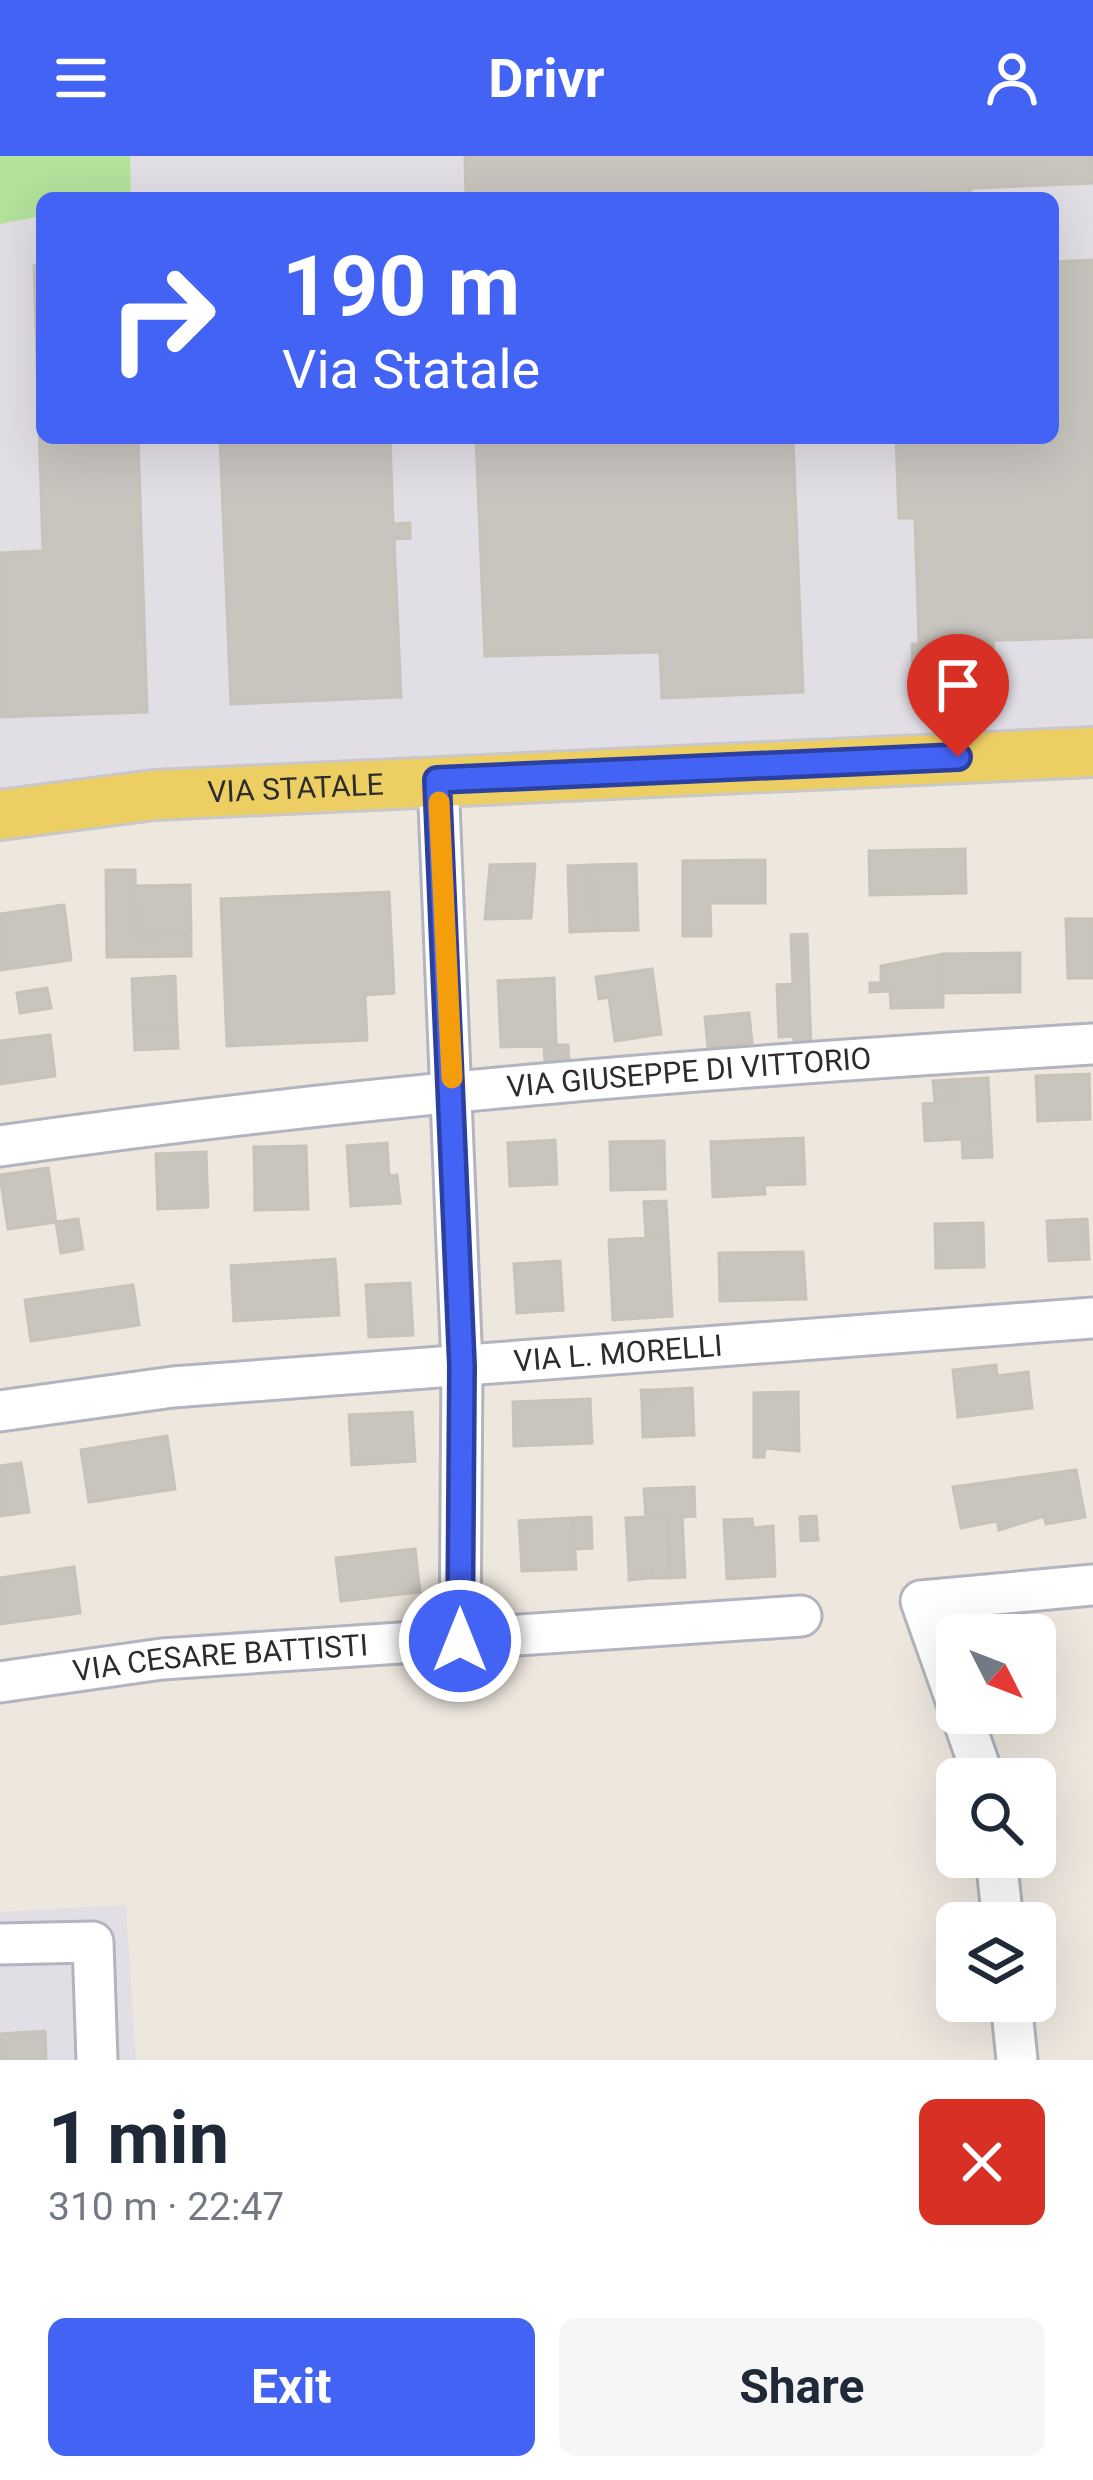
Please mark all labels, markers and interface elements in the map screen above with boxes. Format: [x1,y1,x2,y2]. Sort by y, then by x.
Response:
icon: menu [48,45,114,111]
icon: person [979,45,1045,111]
text: Drivr [488,47,605,110]
text: 190 m [282,237,520,336]
icon: right [84,240,240,396]
text: Via Statale [282,338,540,401]
pin [907,634,1009,757]
icon: arrive [925,652,991,718]
street label: VIA STATALE [207,767,384,810]
street label: VIA GIUSEPPE DI VITTORIO [505,1040,872,1104]
street label: VIA L. MORELLI [513,1328,724,1378]
position arrow [397,1578,523,1704]
north arrow [936,1614,1056,1734]
map controls [936,1614,1056,2022]
street label: VIA CESARE BATTISTI [71,1627,369,1688]
button: search [936,1758,1056,1878]
button: layers [936,1902,1056,2022]
text: 1 min [48,2096,229,2181]
button: close [919,2099,1045,2225]
text: 310 m · 22:47 [48,2184,284,2230]
button: Exit [48,2318,535,2456]
button: Share [559,2318,1045,2456]

